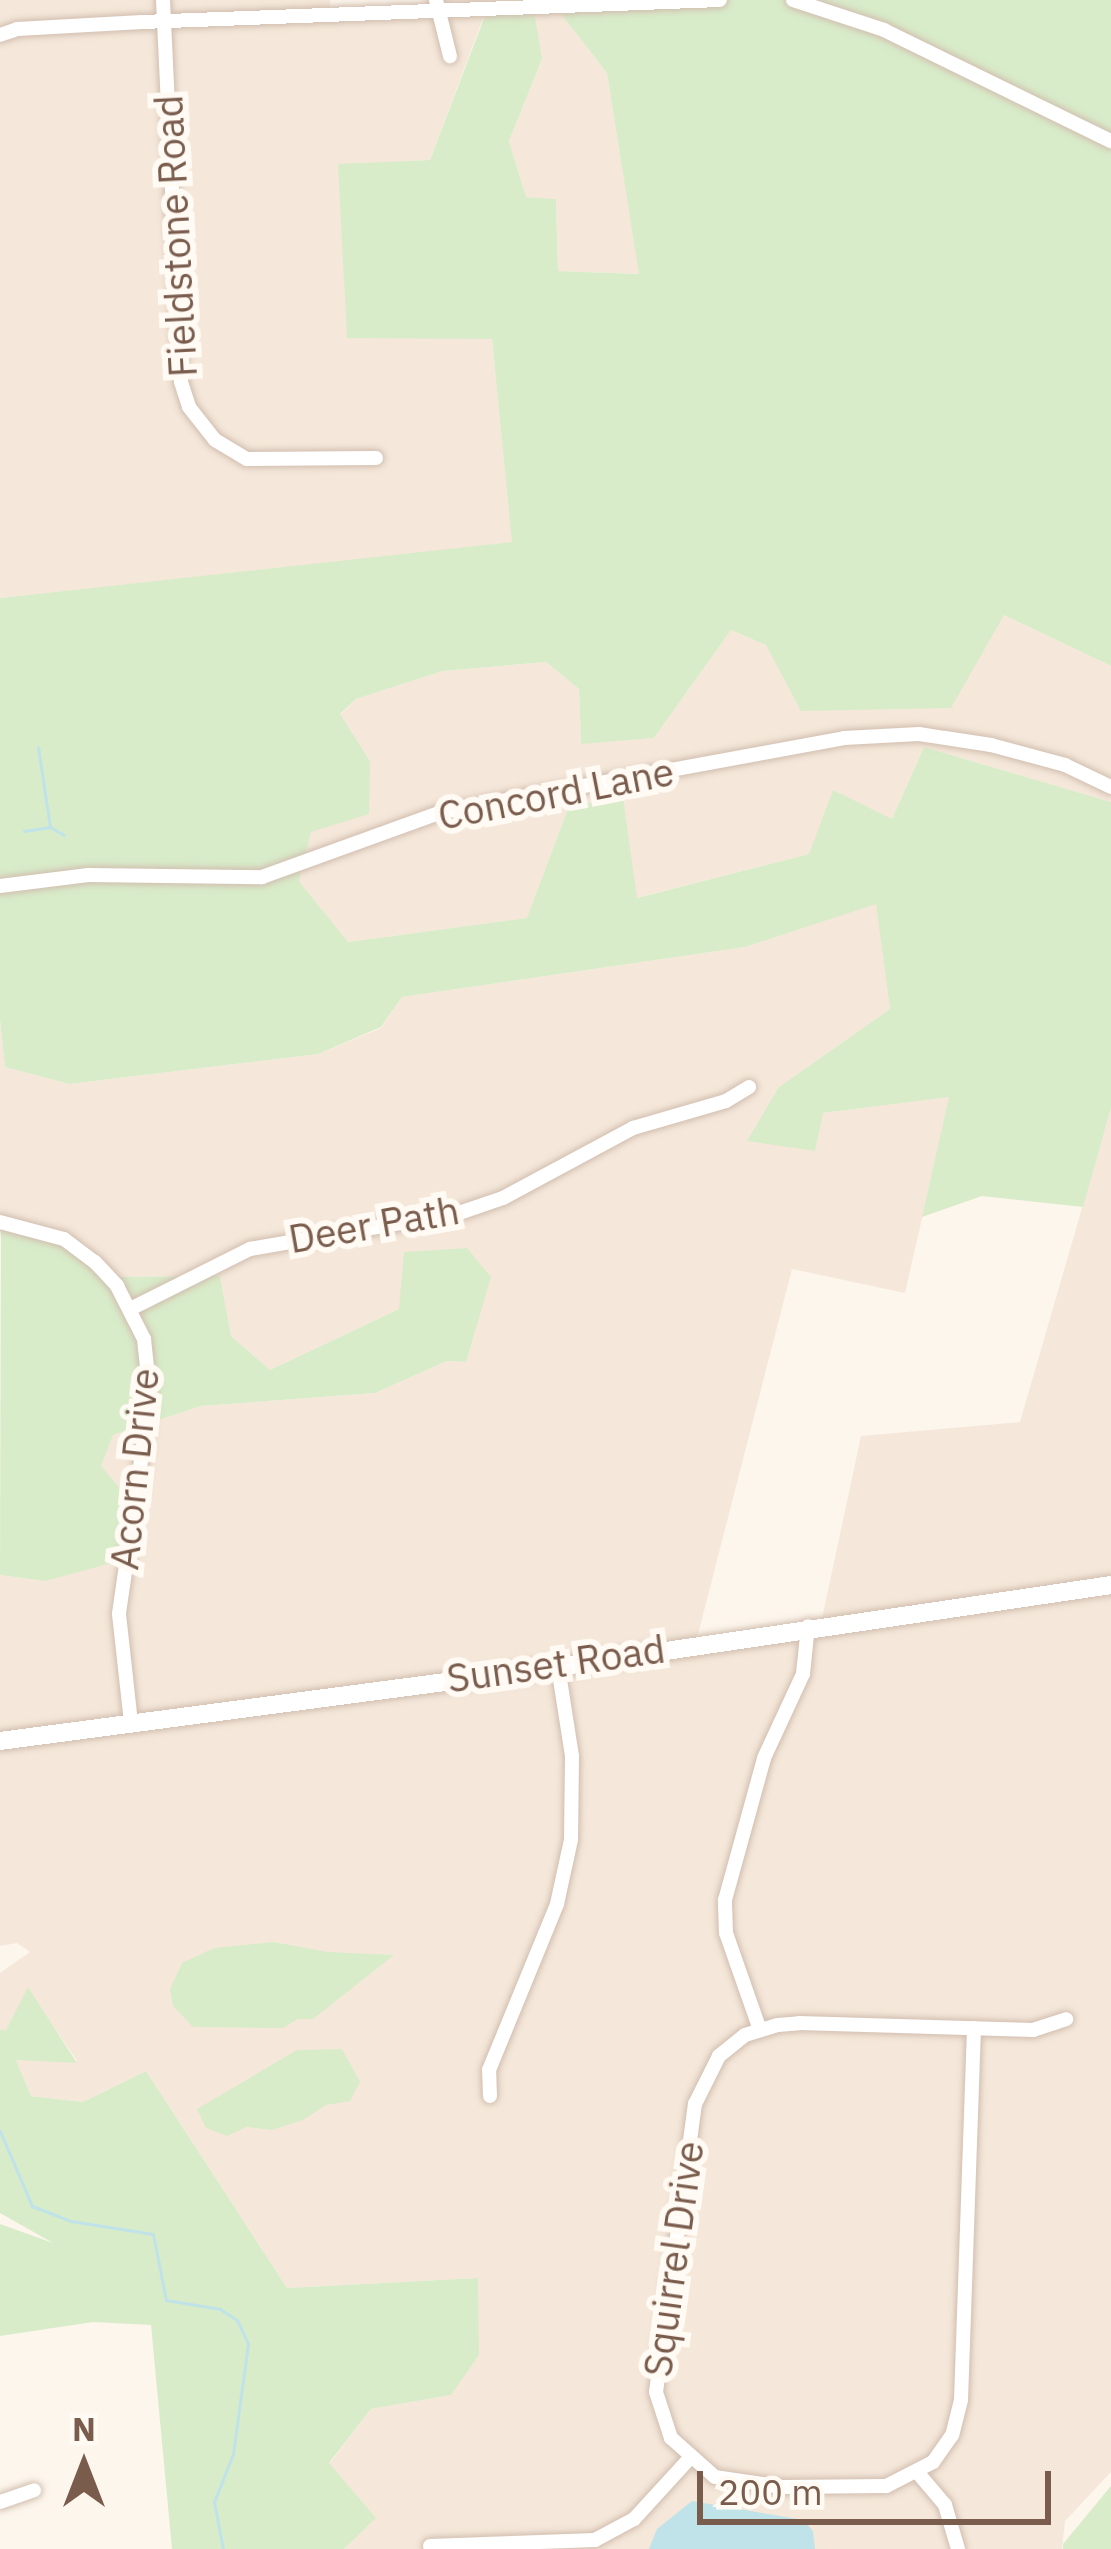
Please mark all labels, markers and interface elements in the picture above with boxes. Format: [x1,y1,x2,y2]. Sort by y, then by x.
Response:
street label: Fieldstone Road [145,94,207,378]
street label: Concord Lane [434,748,678,840]
street label: Deer Path [285,1187,463,1263]
street label: Acorn Drive [101,1366,169,1572]
street label: Sunset Road [444,1626,668,1702]
street label: Squirrel Drive [634,2138,714,2380]
north arrow [24,2405,144,2525]
text: N [72,2407,96,2450]
scale bar [703,2447,1057,2521]
text: 200 m [718,2468,823,2515]

